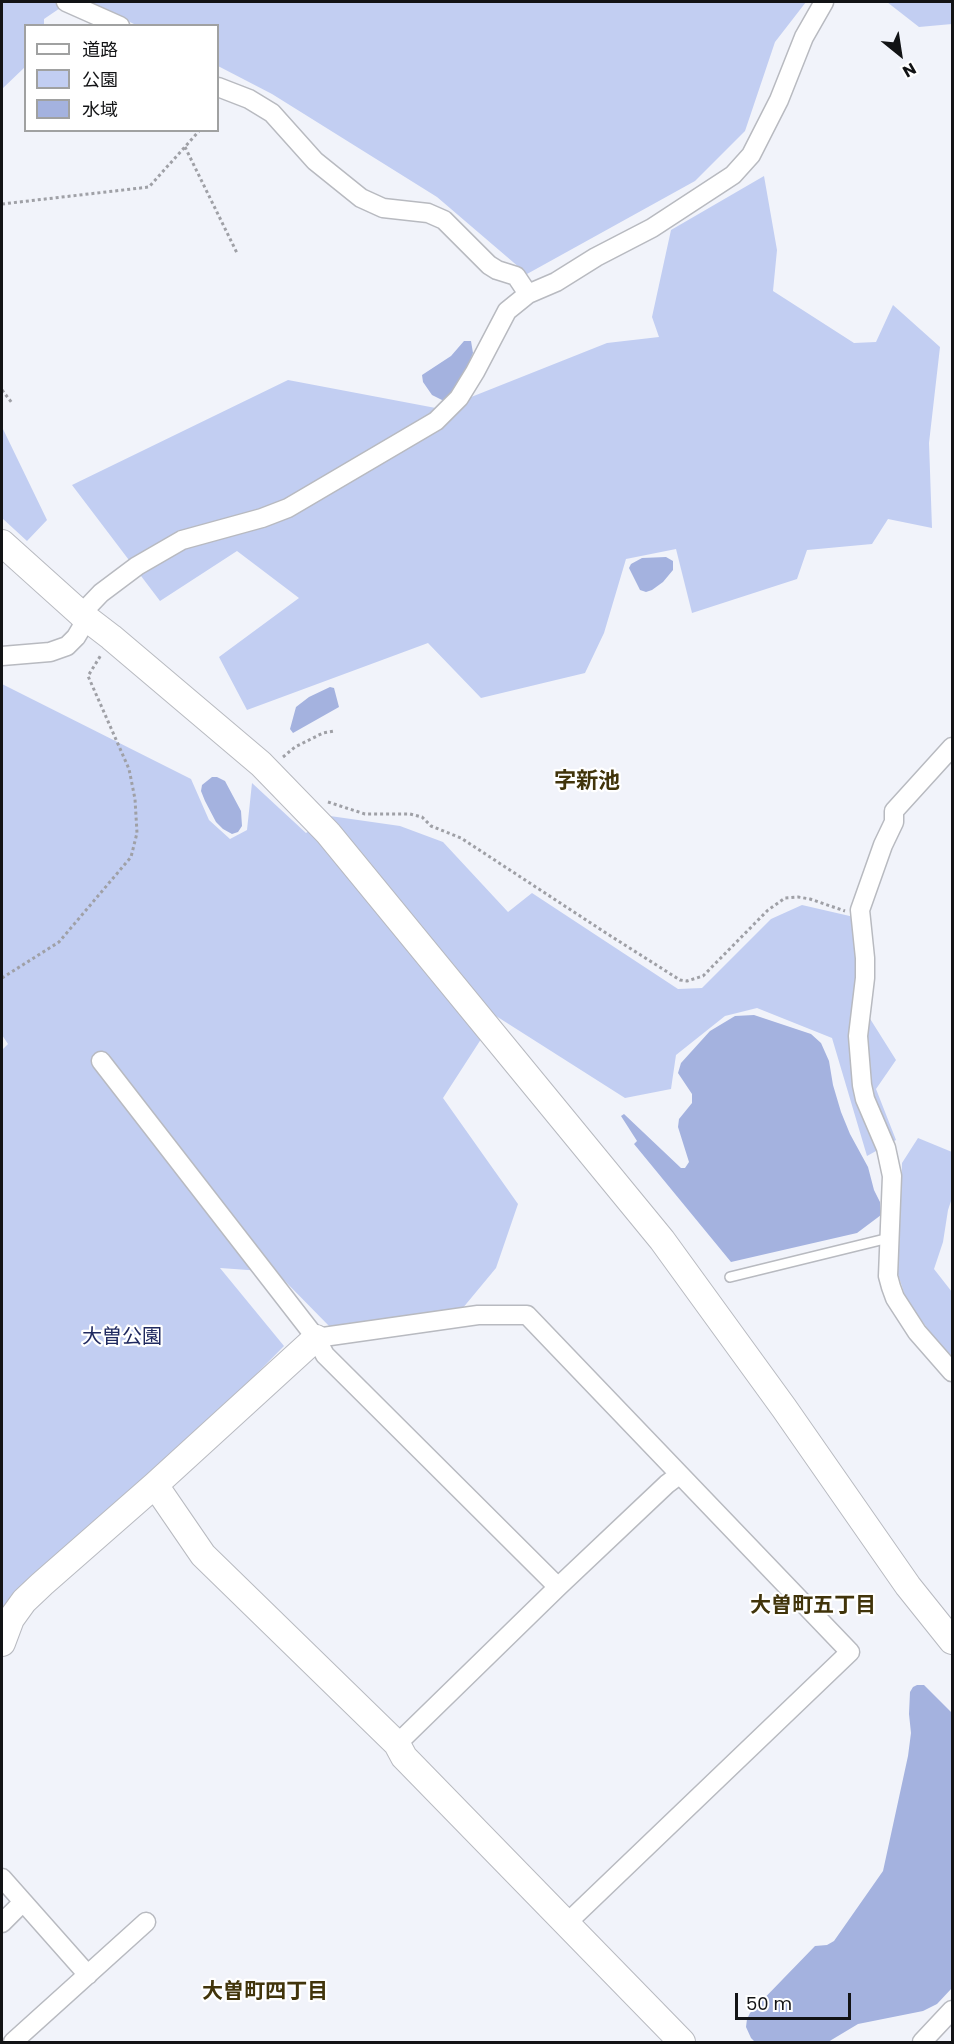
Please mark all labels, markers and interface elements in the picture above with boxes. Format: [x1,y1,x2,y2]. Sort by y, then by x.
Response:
legend [24,24,219,132]
north arrow [870,24,930,84]
text: 道路 [82,37,118,62]
text: N [898,57,920,83]
text: 公園 [82,67,118,92]
text: 水域 [82,97,118,122]
district label: 字新池 [554,769,620,795]
park label: 大曽公園 [82,1326,162,1350]
district label: 大曽町五丁目 [750,1594,876,1620]
district label: 大曽町四丁目 [202,1980,328,2006]
scale bar [738,1981,854,2019]
text: 50 m [746,1991,792,2016]

